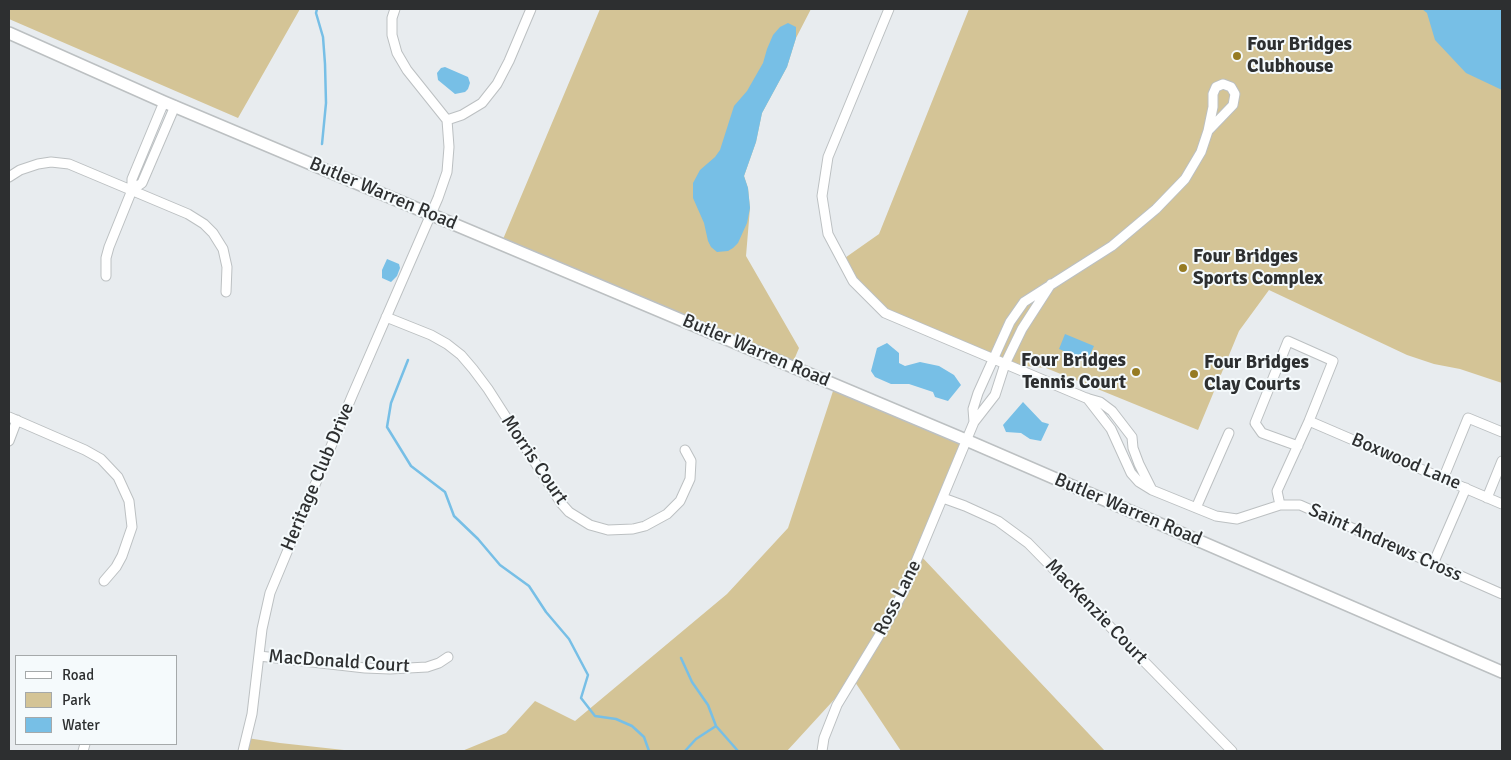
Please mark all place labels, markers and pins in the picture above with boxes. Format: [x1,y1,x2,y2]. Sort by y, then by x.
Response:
place label: Four Bridges Clubhouse [1247,34,1352,78]
marker: Four Bridges Clubhouse [1231,50,1243,62]
place label: Four Bridges Sports Complex [1193,246,1323,290]
marker: Four Bridges Sports Complex [1177,262,1189,274]
place label: Four Bridges Tennis Court [1021,350,1126,394]
place label: Four Bridges Clay Courts [1204,352,1309,396]
marker: Four Bridges Tennis Court [1130,366,1142,378]
marker: Four Bridges Clay Courts [1188,368,1200,380]

